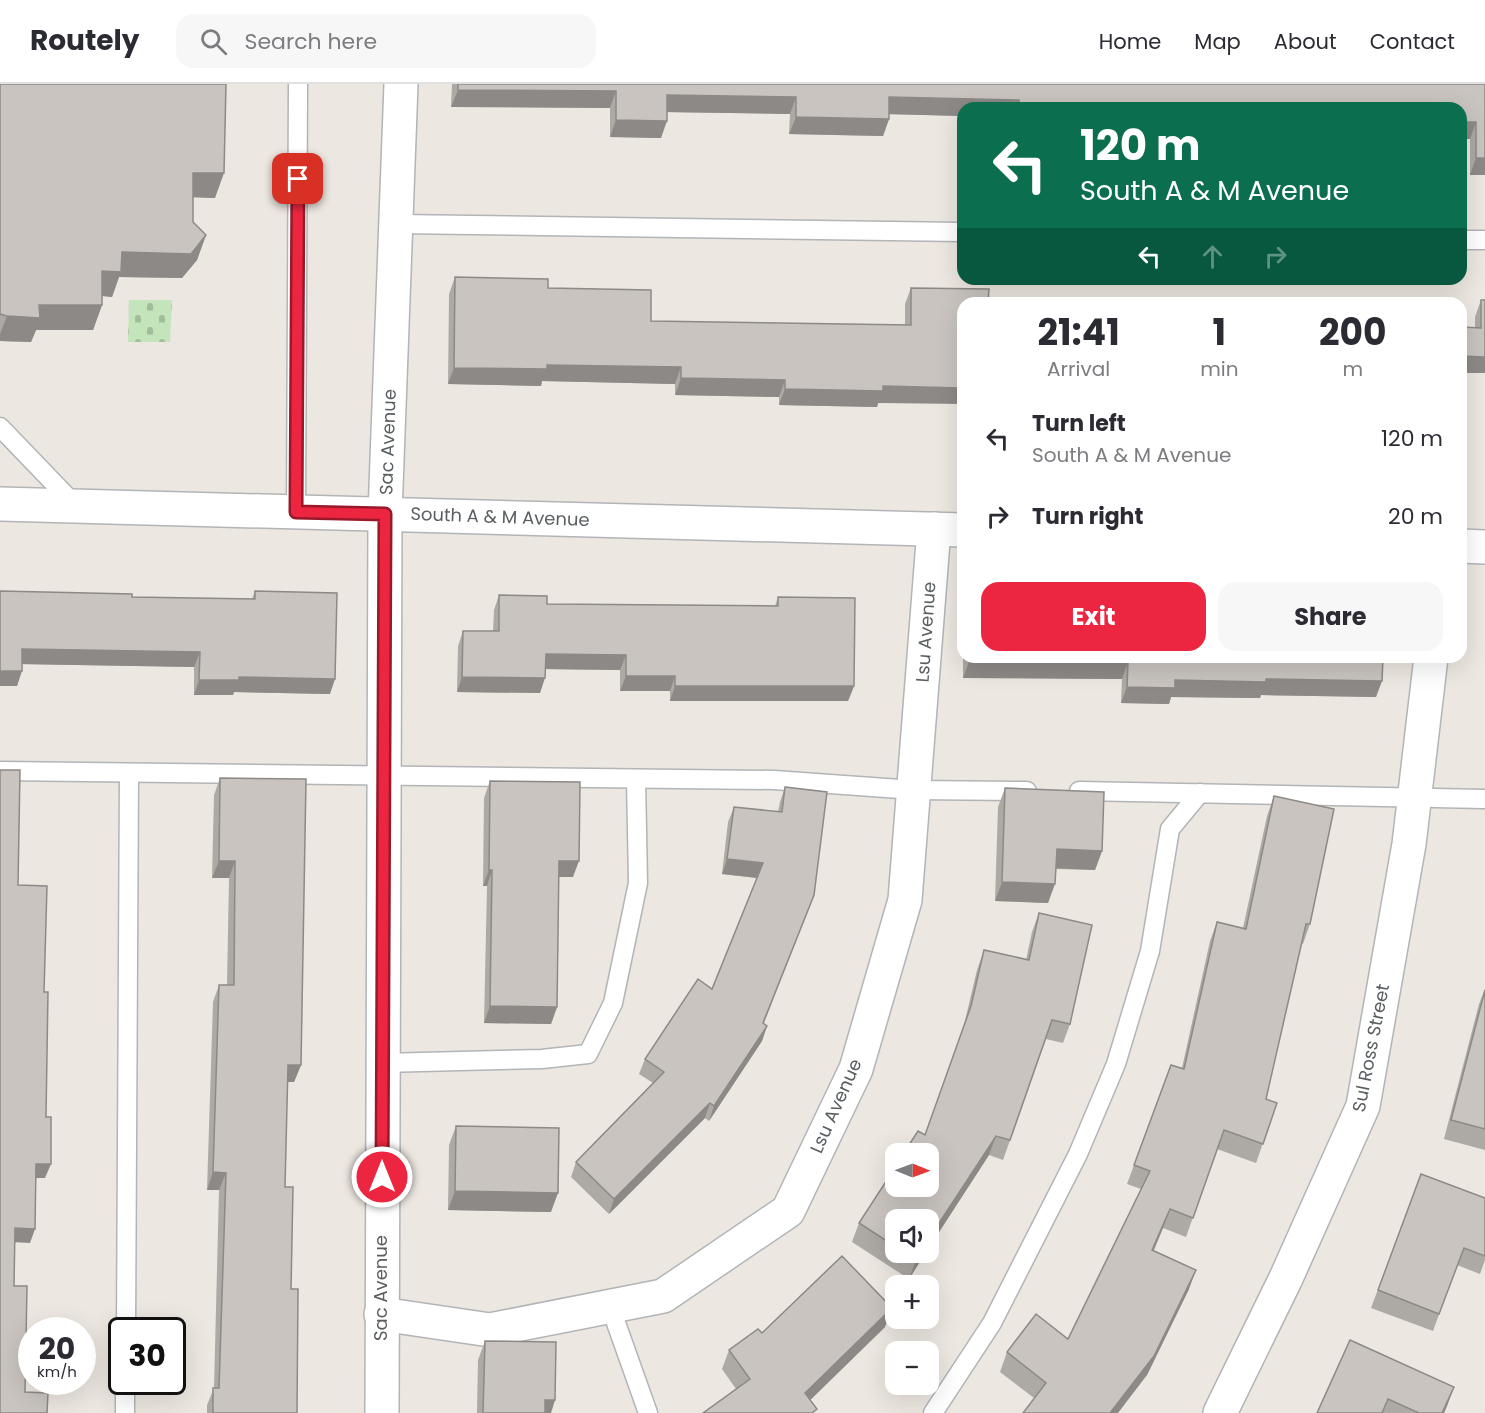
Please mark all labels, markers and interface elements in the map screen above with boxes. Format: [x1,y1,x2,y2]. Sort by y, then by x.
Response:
search box [176,14,596,68]
text: Routely [30,21,140,60]
icon: search [197,25,230,58]
text: Search here [245,26,377,57]
text: Home [1099,27,1161,56]
text: Map [1194,27,1241,56]
text: About [1274,27,1337,56]
text: Contact [1370,27,1455,56]
text: 120 m [1080,116,1201,175]
icon: left [981,126,1059,204]
pin [272,153,323,204]
icon: arrive [281,162,314,195]
text: South A & M Avenue [1080,172,1349,209]
icon: left [1133,240,1166,273]
icon: ahead [1196,240,1229,273]
icon: right [1259,240,1292,273]
text: 21:41 [1037,307,1120,358]
text: 1 [1213,307,1226,358]
text: 200 [1319,307,1386,358]
text: Arrival [1047,355,1110,383]
text: min [1200,355,1239,383]
text: m [1342,355,1363,383]
street label: Sac Avenue [373,389,402,495]
text: Turn left [1032,408,1126,439]
icon: left [981,422,1014,455]
text: 120 m [1381,423,1443,454]
text: South A & M Avenue [1032,441,1231,469]
icon: right [981,500,1014,533]
street label: South A & M Avenue [410,501,590,532]
text: Turn right [1032,501,1143,532]
text: 20 m [1388,501,1443,532]
street label: Lsu Avenue [910,581,941,683]
button: Exit [981,582,1206,651]
button: Share [1218,582,1443,651]
street label: Sul Ross Street [1346,982,1395,1114]
street label: Lsu Avenue [804,1055,868,1157]
north arrow [885,1143,939,1197]
map controls [885,1143,939,1395]
position arrow [350,1145,414,1209]
button: sound [885,1209,939,1263]
street label: Sac Avenue [368,1235,393,1341]
button: + [885,1275,939,1329]
speed limit sign: 30 [108,1317,186,1395]
text: 20 [39,1327,75,1370]
button: − [885,1341,939,1395]
text: km/h [37,1361,77,1382]

